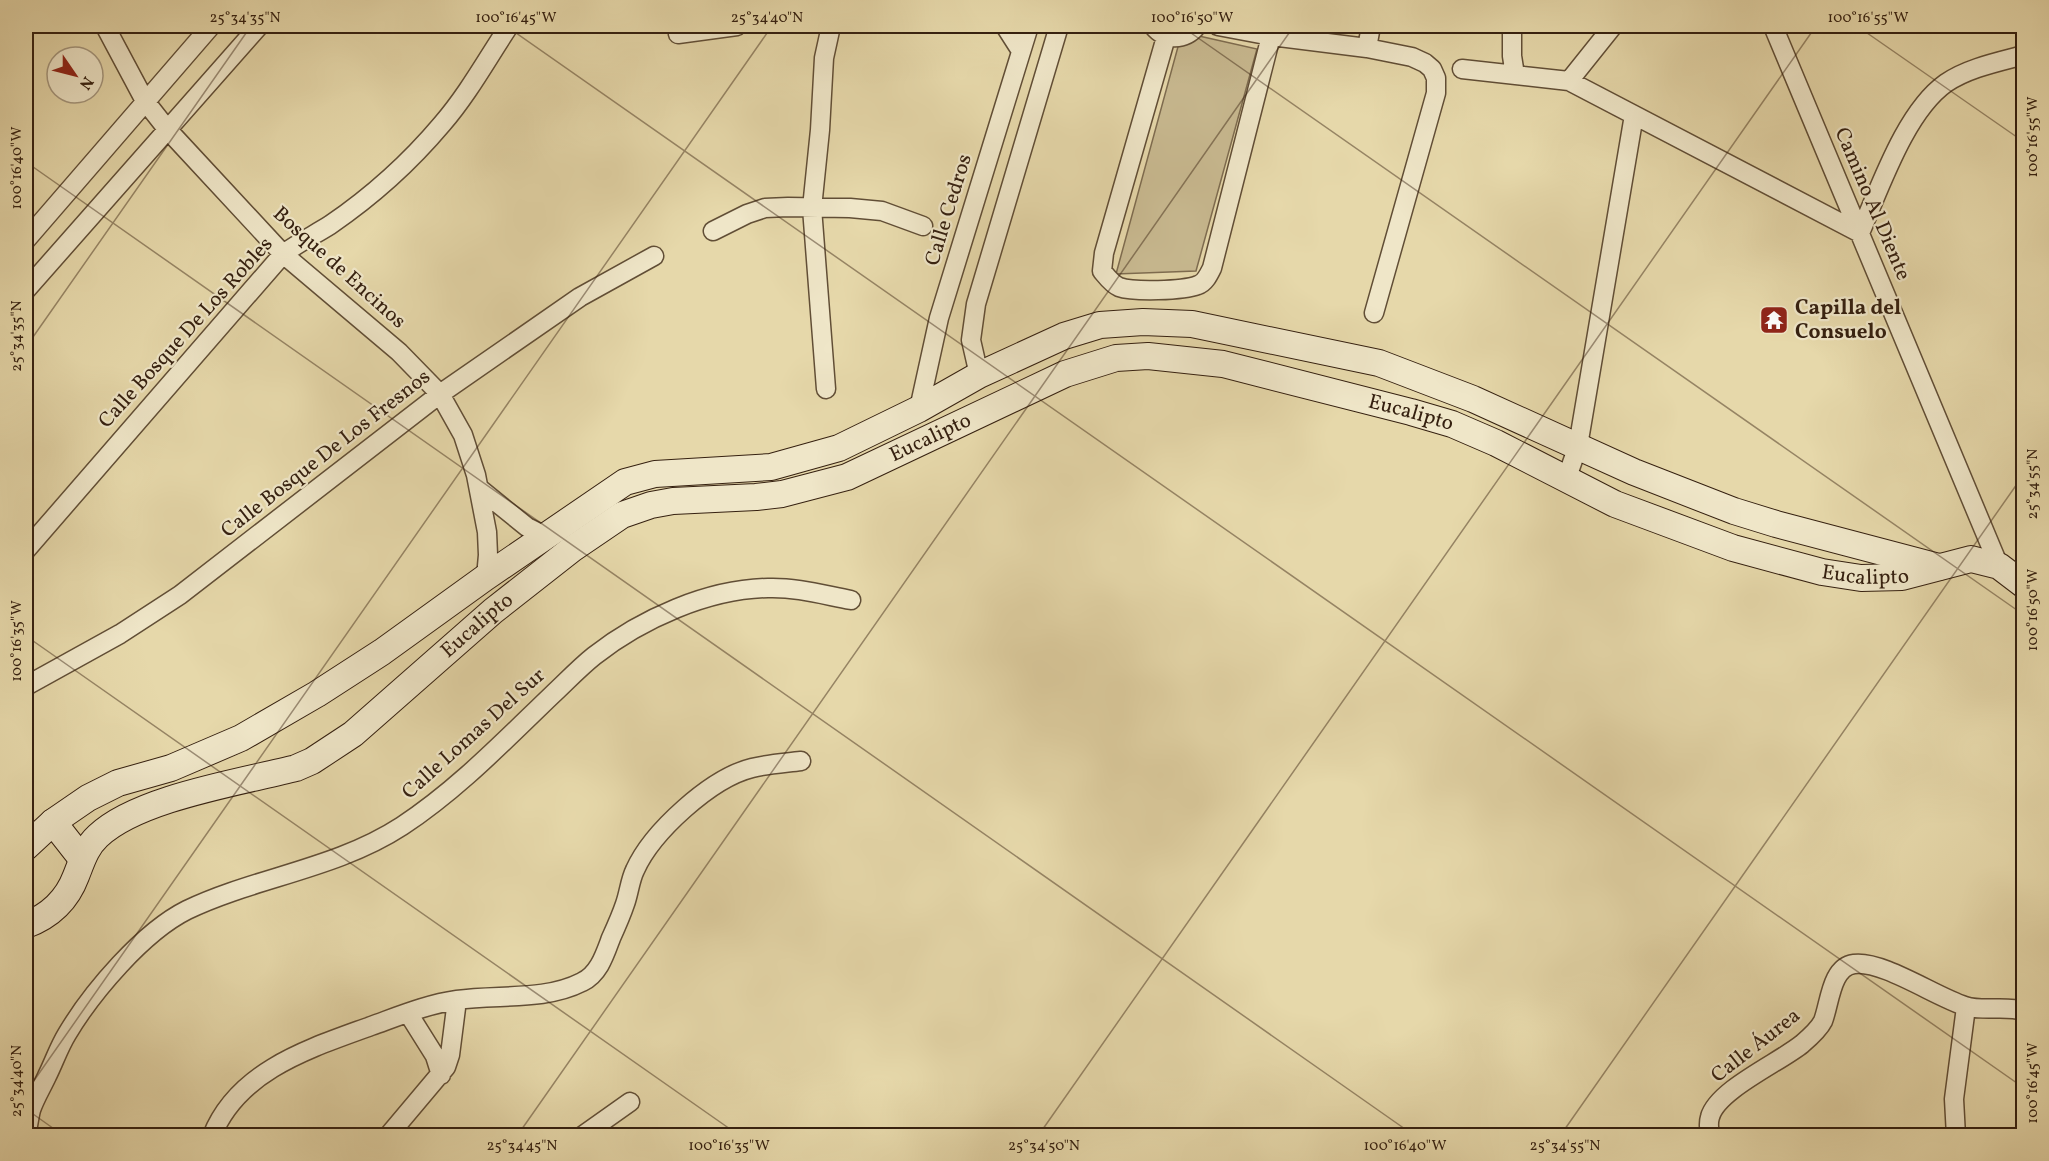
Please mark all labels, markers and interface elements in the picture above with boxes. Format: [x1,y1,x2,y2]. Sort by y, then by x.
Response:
text: 25°34'35"N [209,8,281,29]
text: 100°16'45"W [475,8,557,29]
text: 25°34'40"N [731,8,803,29]
text: 100°16'50"W [1151,8,1233,29]
text: 100°16'55"W [1827,8,1909,29]
north arrow [45,45,105,105]
text: N [73,71,98,94]
text: 100°16'55"W [2023,96,2044,178]
street label: Camino Al Diente [1827,123,1917,285]
text: 100°16'40"W [7,127,28,209]
street label: Calle Cedros [918,151,980,269]
street label: Bosque de Encinos [266,200,412,336]
street label: Calle Bosque De Los Robles [92,231,280,435]
place label: Capilla del Consuelo [1795,294,1901,347]
text: 25°34'35"N [7,300,28,372]
temple icon: Capilla del Consuelo [1758,304,1790,336]
street label: Calle Bosque De Los Fresnos [215,363,437,545]
street label: Eucalipto [1365,387,1457,438]
street label: Eucalipto [885,406,976,469]
text: 25°34'55"N [2023,449,2044,519]
street label: Eucalipto [1820,558,1912,593]
text: 100°16'50"W [2023,569,2044,651]
street label: Eucalipto [434,586,519,665]
text: 100°16'35"W [7,600,28,682]
street label: Calle Lomas Del Sur [396,662,552,806]
street label: Calle Áurea [1705,1002,1807,1090]
text: 100°16'45"W [2023,1042,2044,1124]
text: 25°34'40"N [7,1045,28,1117]
text: 25°34'45"N [487,1136,557,1157]
text: 100°16'35"W [688,1136,770,1157]
text: 25°34'50"N [1008,1136,1080,1157]
text: 100°16'40"W [1364,1136,1446,1157]
text: 25°34'55"N [1530,1136,1600,1157]

